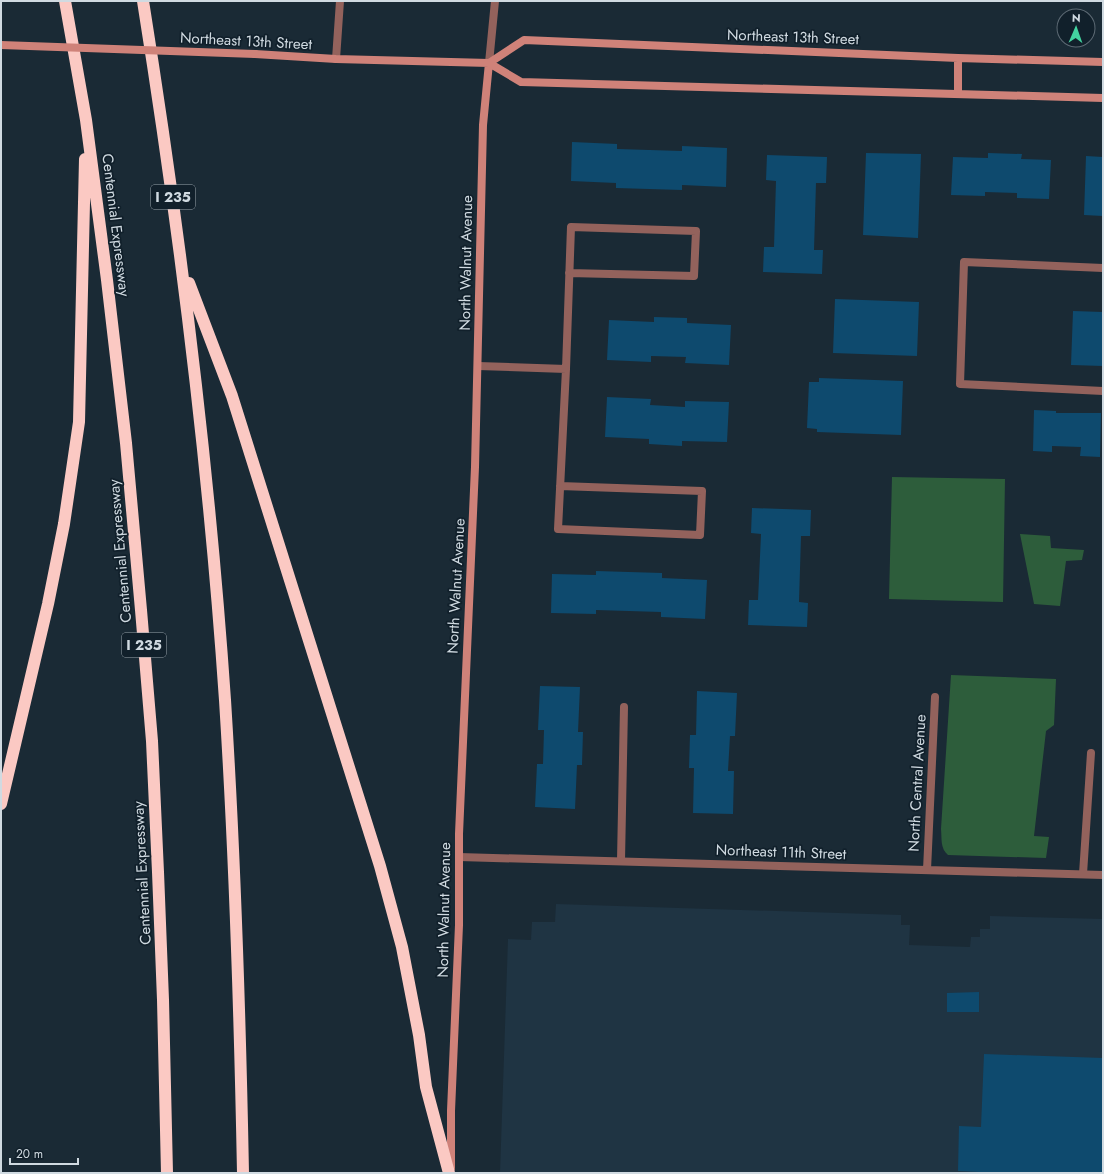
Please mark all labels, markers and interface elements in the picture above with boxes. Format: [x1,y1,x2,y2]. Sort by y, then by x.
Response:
north arrow [1056,8,1096,48]
text: N [1072,10,1081,26]
street label: Northeast 13th Street [727,24,860,50]
street label: Northeast 13th Street [179,27,313,55]
street label: Centennial Expressway [96,152,136,298]
road number: I 235 [151,185,195,209]
street label: North Walnut Avenue [454,195,478,331]
street label: Centennial Expressway [103,478,137,624]
street label: North Walnut Avenue [441,517,471,654]
road number: I 235 [122,633,166,657]
street label: North Central Avenue [902,714,932,852]
street label: Centennial Expressway [127,800,157,945]
street label: Northeast 11th Street [715,839,847,865]
street label: North Walnut Avenue [432,842,456,978]
scale bar [10,1140,78,1166]
text: 20 m [16,1145,43,1163]

